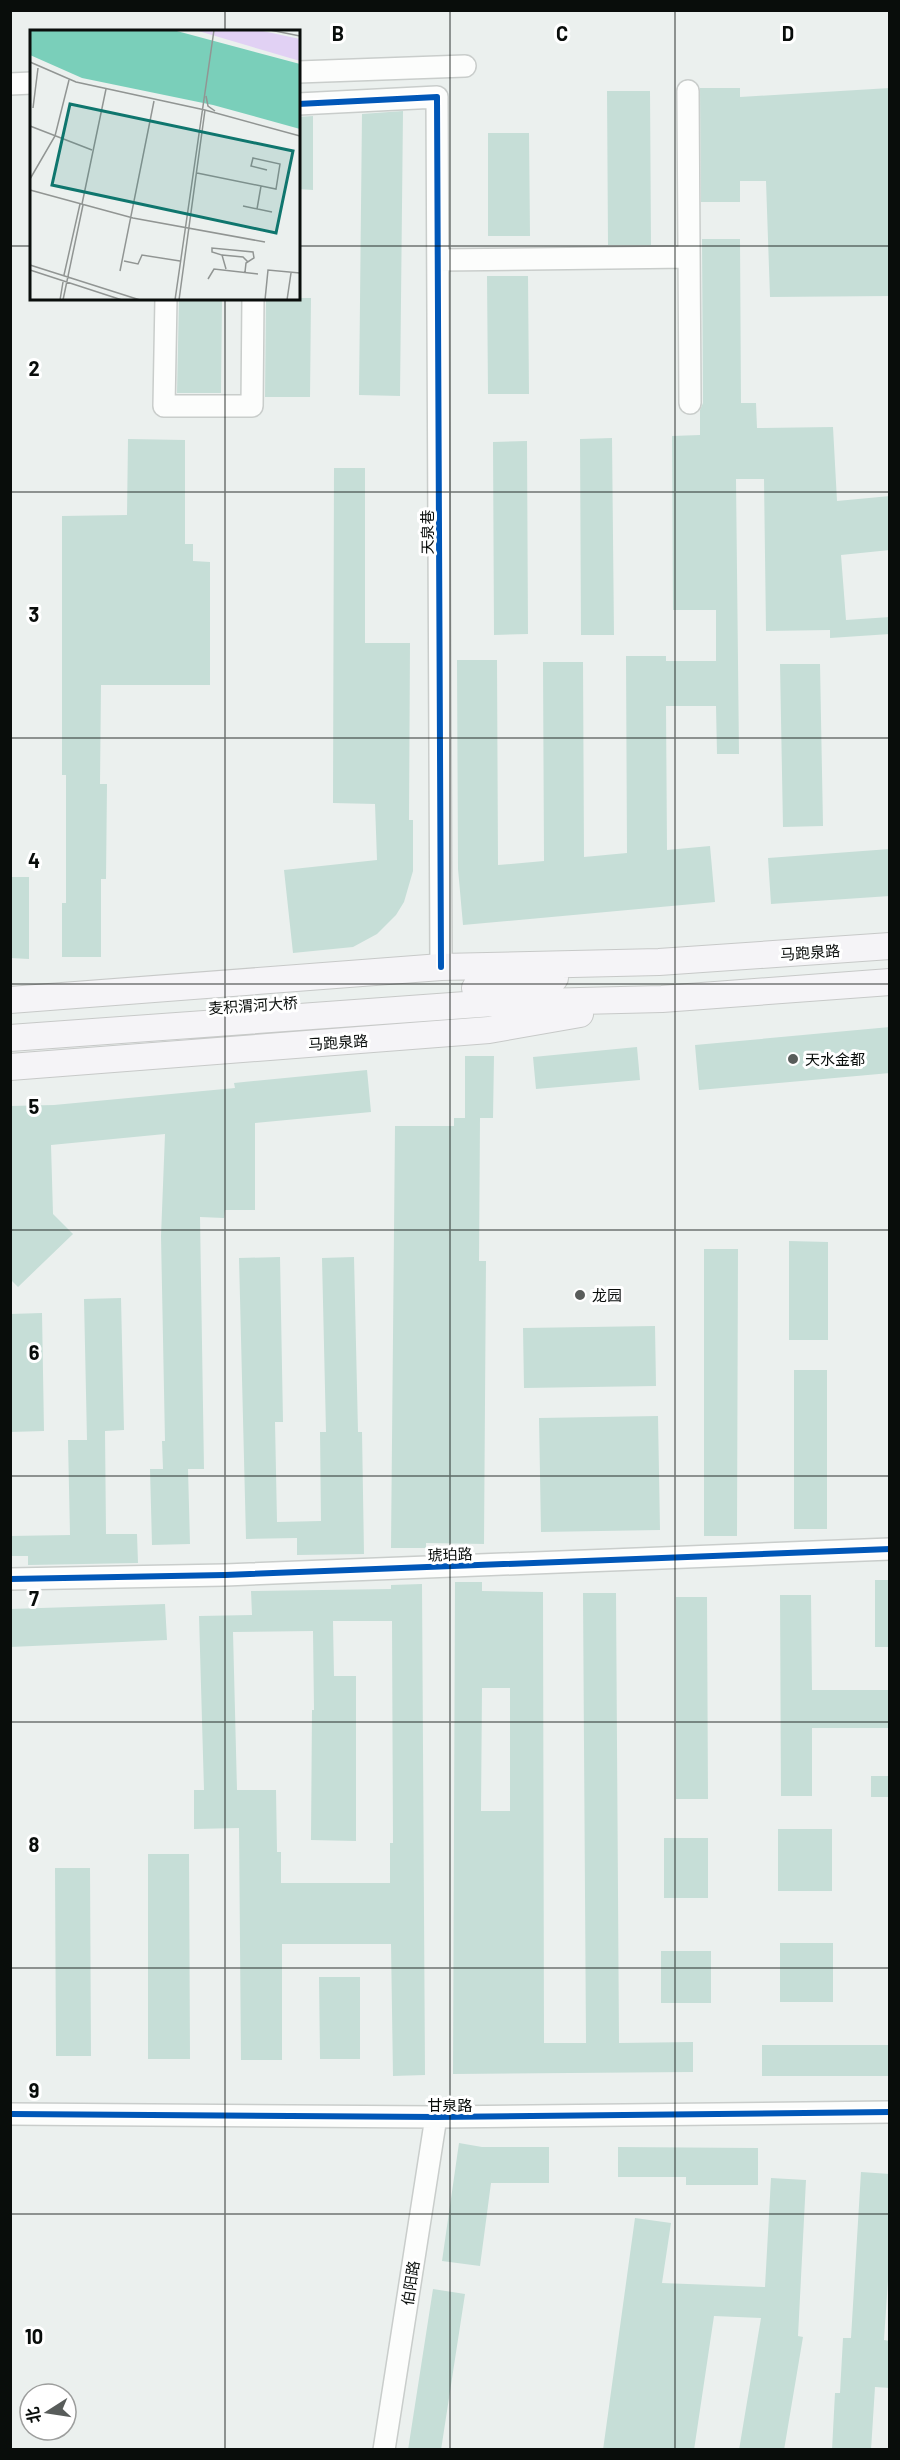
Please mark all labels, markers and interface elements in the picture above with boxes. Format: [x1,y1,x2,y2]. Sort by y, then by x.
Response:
text: B [332,21,344,45]
text: C [556,21,568,45]
text: D [782,21,794,45]
inset map [30,30,300,300]
text: 2 [28,356,40,380]
street label: 天泉巷 [418,509,436,555]
text: 3 [29,602,39,626]
text: 4 [28,848,40,872]
street label: 马跑泉路 [779,941,841,963]
street label: 麦积渭河大桥 [207,993,299,1017]
street label: 马跑泉路 [307,1031,369,1053]
place label: 天水金都 [805,1050,865,1068]
marker: 天水金都 [786,1052,800,1066]
text: 5 [29,1094,40,1118]
place label: 龙园 [592,1286,622,1304]
marker: 龙园 [573,1288,587,1302]
text: 6 [29,1340,40,1364]
street label: 琥珀路 [427,1544,473,1564]
text: 7 [29,1586,39,1610]
text: 8 [29,1832,40,1856]
text: 9 [29,2078,39,2102]
street label: 甘泉路 [427,2096,473,2114]
street label: 伯阳路 [398,2259,422,2307]
text: 10 [25,2324,43,2348]
north arrow [18,2382,78,2442]
text: 北 [22,2405,44,2425]

